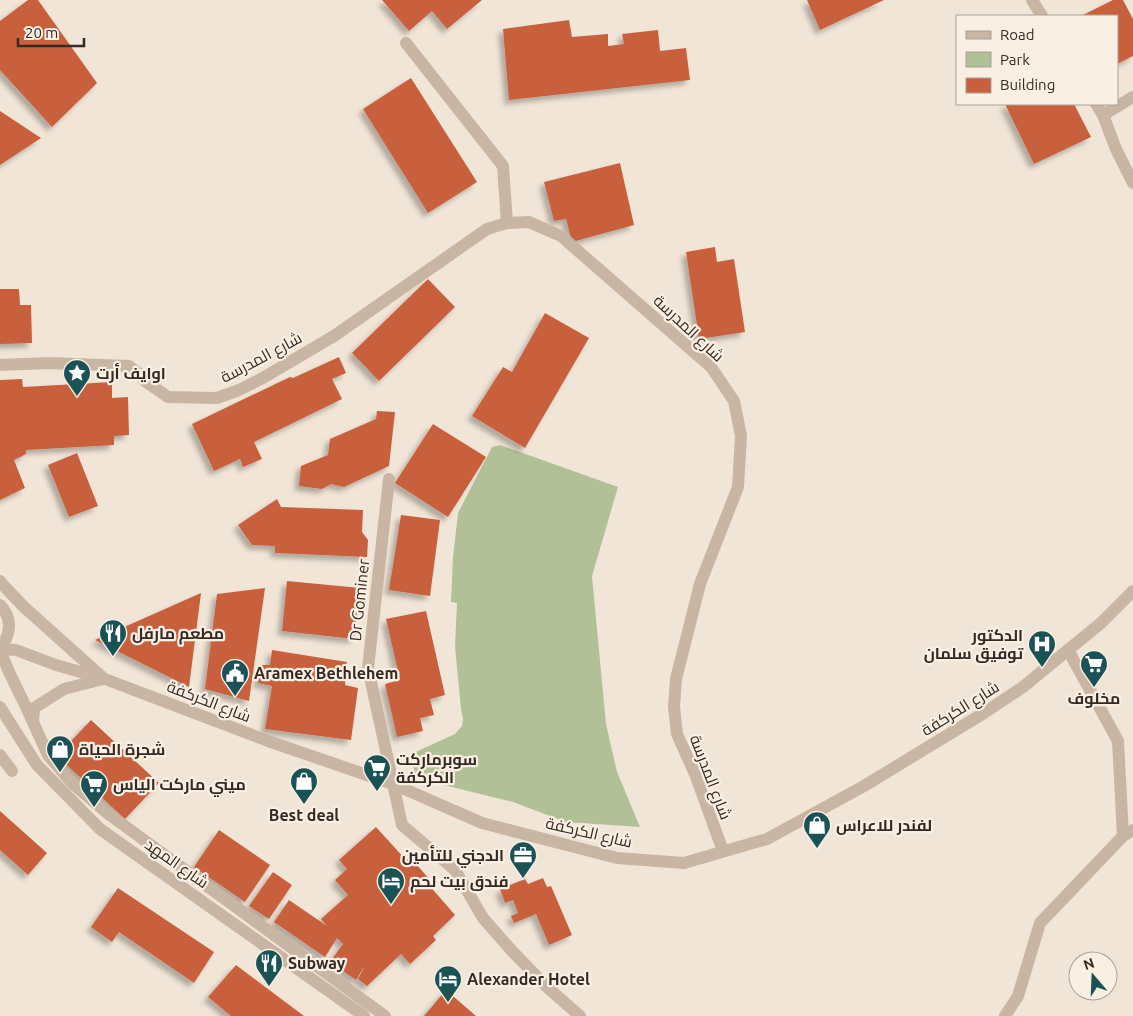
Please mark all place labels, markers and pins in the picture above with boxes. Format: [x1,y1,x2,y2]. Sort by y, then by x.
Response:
place icon: اوايف أرت [62,358,92,397]
place label: اوايف أرت [96,363,166,383]
restaurant icon: مطعم مارفل [98,618,128,657]
place label: مطعم مارفل [132,624,224,645]
place label: الدكتور توفيق سلمان [924,626,1024,663]
hospital icon: الدكتور توفيق سلمان [1027,629,1057,668]
supermarket icon: مخلوف [1079,649,1109,688]
public building icon: Aramex Bethlehem [220,658,250,697]
place label: Aramex Bethlehem [254,664,398,682]
place label: مخلوف [1068,689,1120,708]
shop icon: شجرة الحياة [45,734,75,773]
place label: شجرة الحياة [79,740,165,759]
place label: سوبرماركت الكركفة [396,750,477,787]
supermarket icon: سوبرماركت الكركفة [362,753,392,792]
shop icon: Best deal [289,766,319,805]
supermarket icon: ميني ماركت الياس [79,769,109,808]
place label: ميني ماركت الياس [113,775,246,797]
place label: Best deal [269,806,339,824]
shop icon: لفندر للاعراس [802,810,832,849]
place label: لفندر للاعراس [836,816,932,835]
office icon: الدجني للتأمين [508,840,538,879]
place label: الدجني للتأمين [402,845,504,868]
hotel icon: فندق بيت لحم [376,866,406,905]
place label: فندق بيت لحم [410,872,509,893]
restaurant icon: Subway [254,948,284,987]
place label: Subway [288,954,346,972]
hotel icon: Alexander Hotel [433,964,463,1003]
place label: Alexander Hotel [467,970,590,988]

